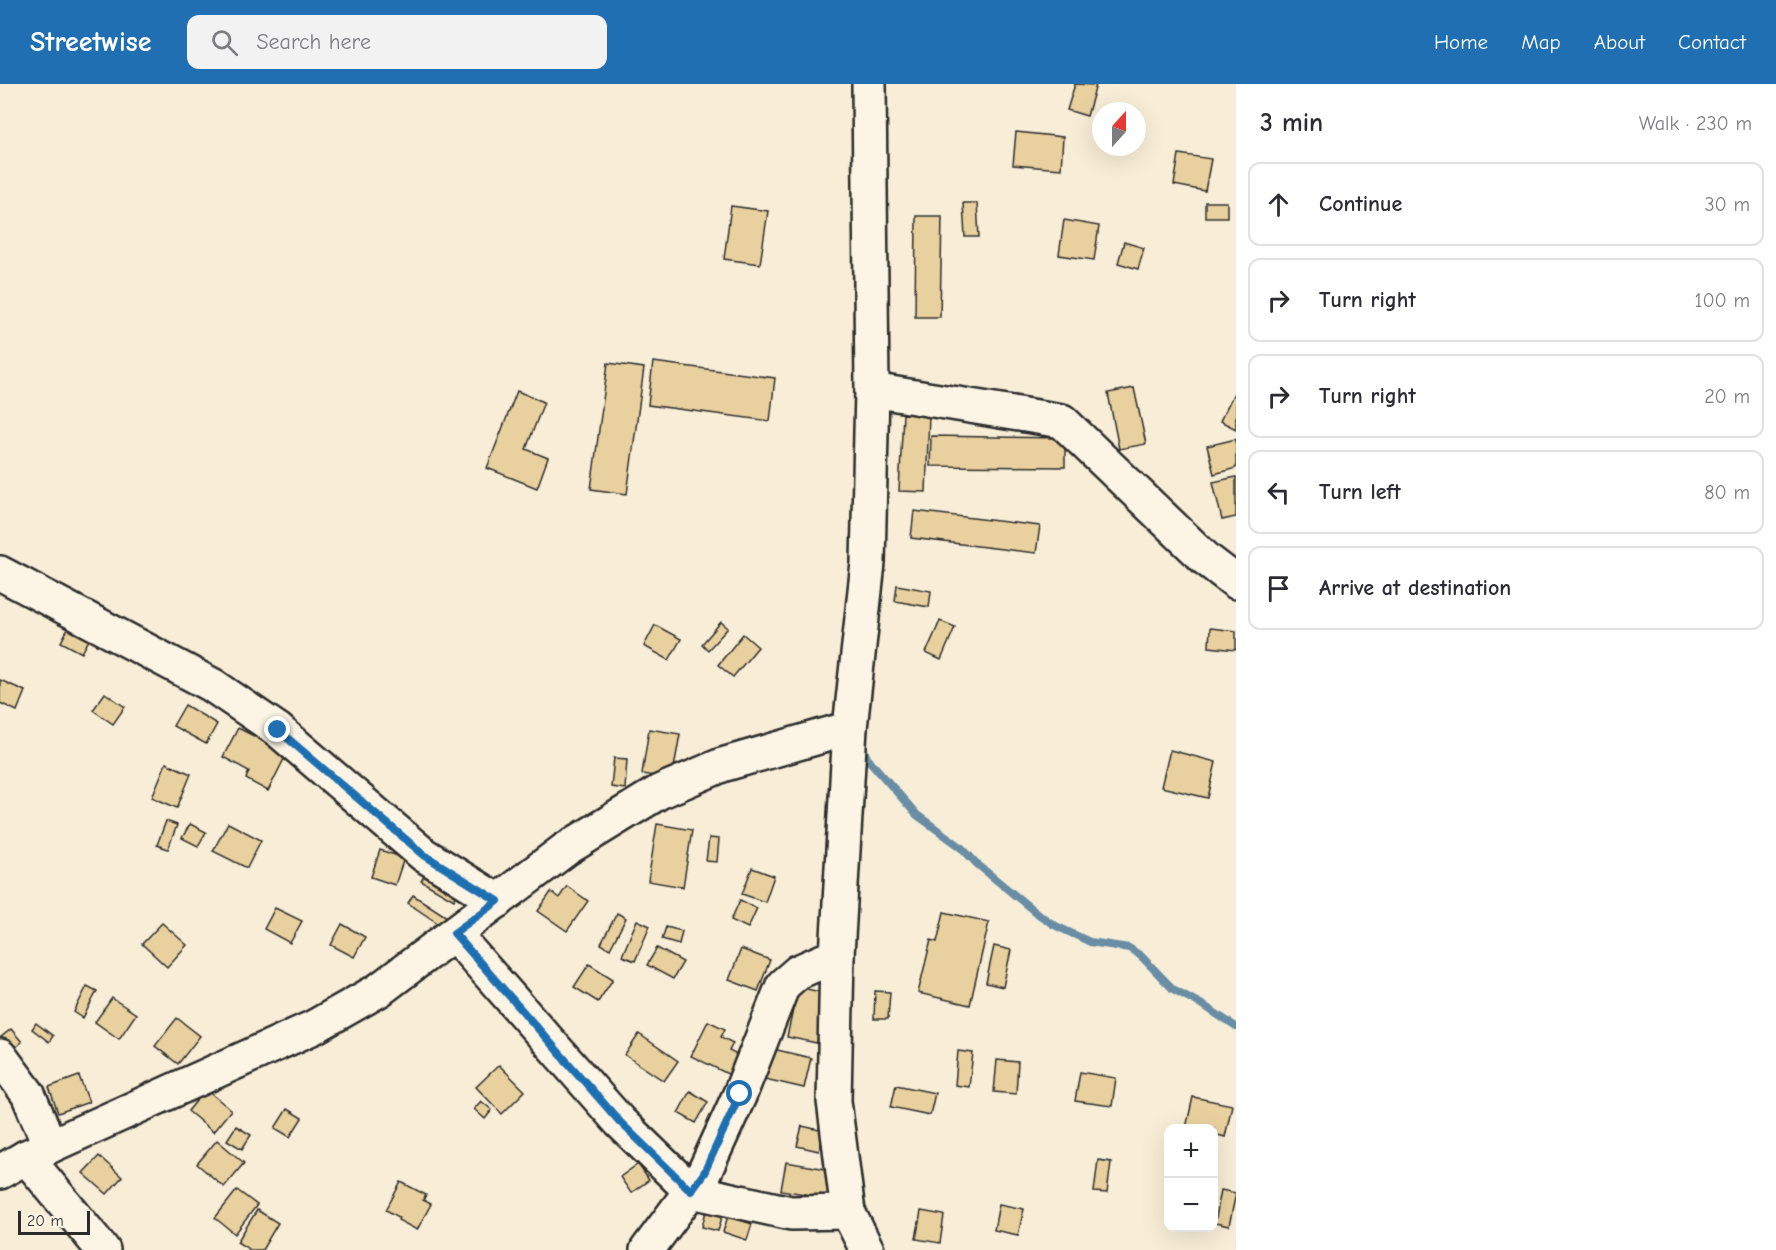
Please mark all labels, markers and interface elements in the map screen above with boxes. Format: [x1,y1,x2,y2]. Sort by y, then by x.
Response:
search box [187,15,607,69]
text: Streetwise [30,26,151,58]
icon: search [208,26,241,59]
text: Search here [256,29,371,55]
text: Home [1434,30,1488,54]
text: Map [1521,30,1561,54]
text: About [1594,30,1645,54]
text: Contact [1678,30,1746,54]
north arrow [1092,102,1146,156]
text: 3 min [1260,108,1323,138]
text: Walk · 230 m [1639,112,1752,135]
icon: ahead [1262,188,1295,221]
text: Continue [1319,191,1402,217]
text: 30 m [1704,193,1750,216]
icon: right [1262,284,1295,317]
text: Turn right [1319,287,1416,313]
text: 100 m [1695,289,1750,312]
icon: right [1262,380,1295,413]
text: Turn right [1319,383,1416,409]
text: 20 m [1704,385,1750,408]
icon: left [1262,476,1295,509]
text: Turn left [1319,479,1401,505]
text: 80 m [1704,481,1750,504]
icon: arrive [1262,572,1295,605]
text: Arrive at destination [1319,575,1511,601]
route end [264,716,290,742]
route start [726,1080,752,1106]
map controls [1164,1124,1218,1232]
button: + [1164,1124,1218,1178]
button: − [1164,1178,1218,1232]
scale bar [18,1208,90,1236]
text: 20 m [27,1212,64,1230]

